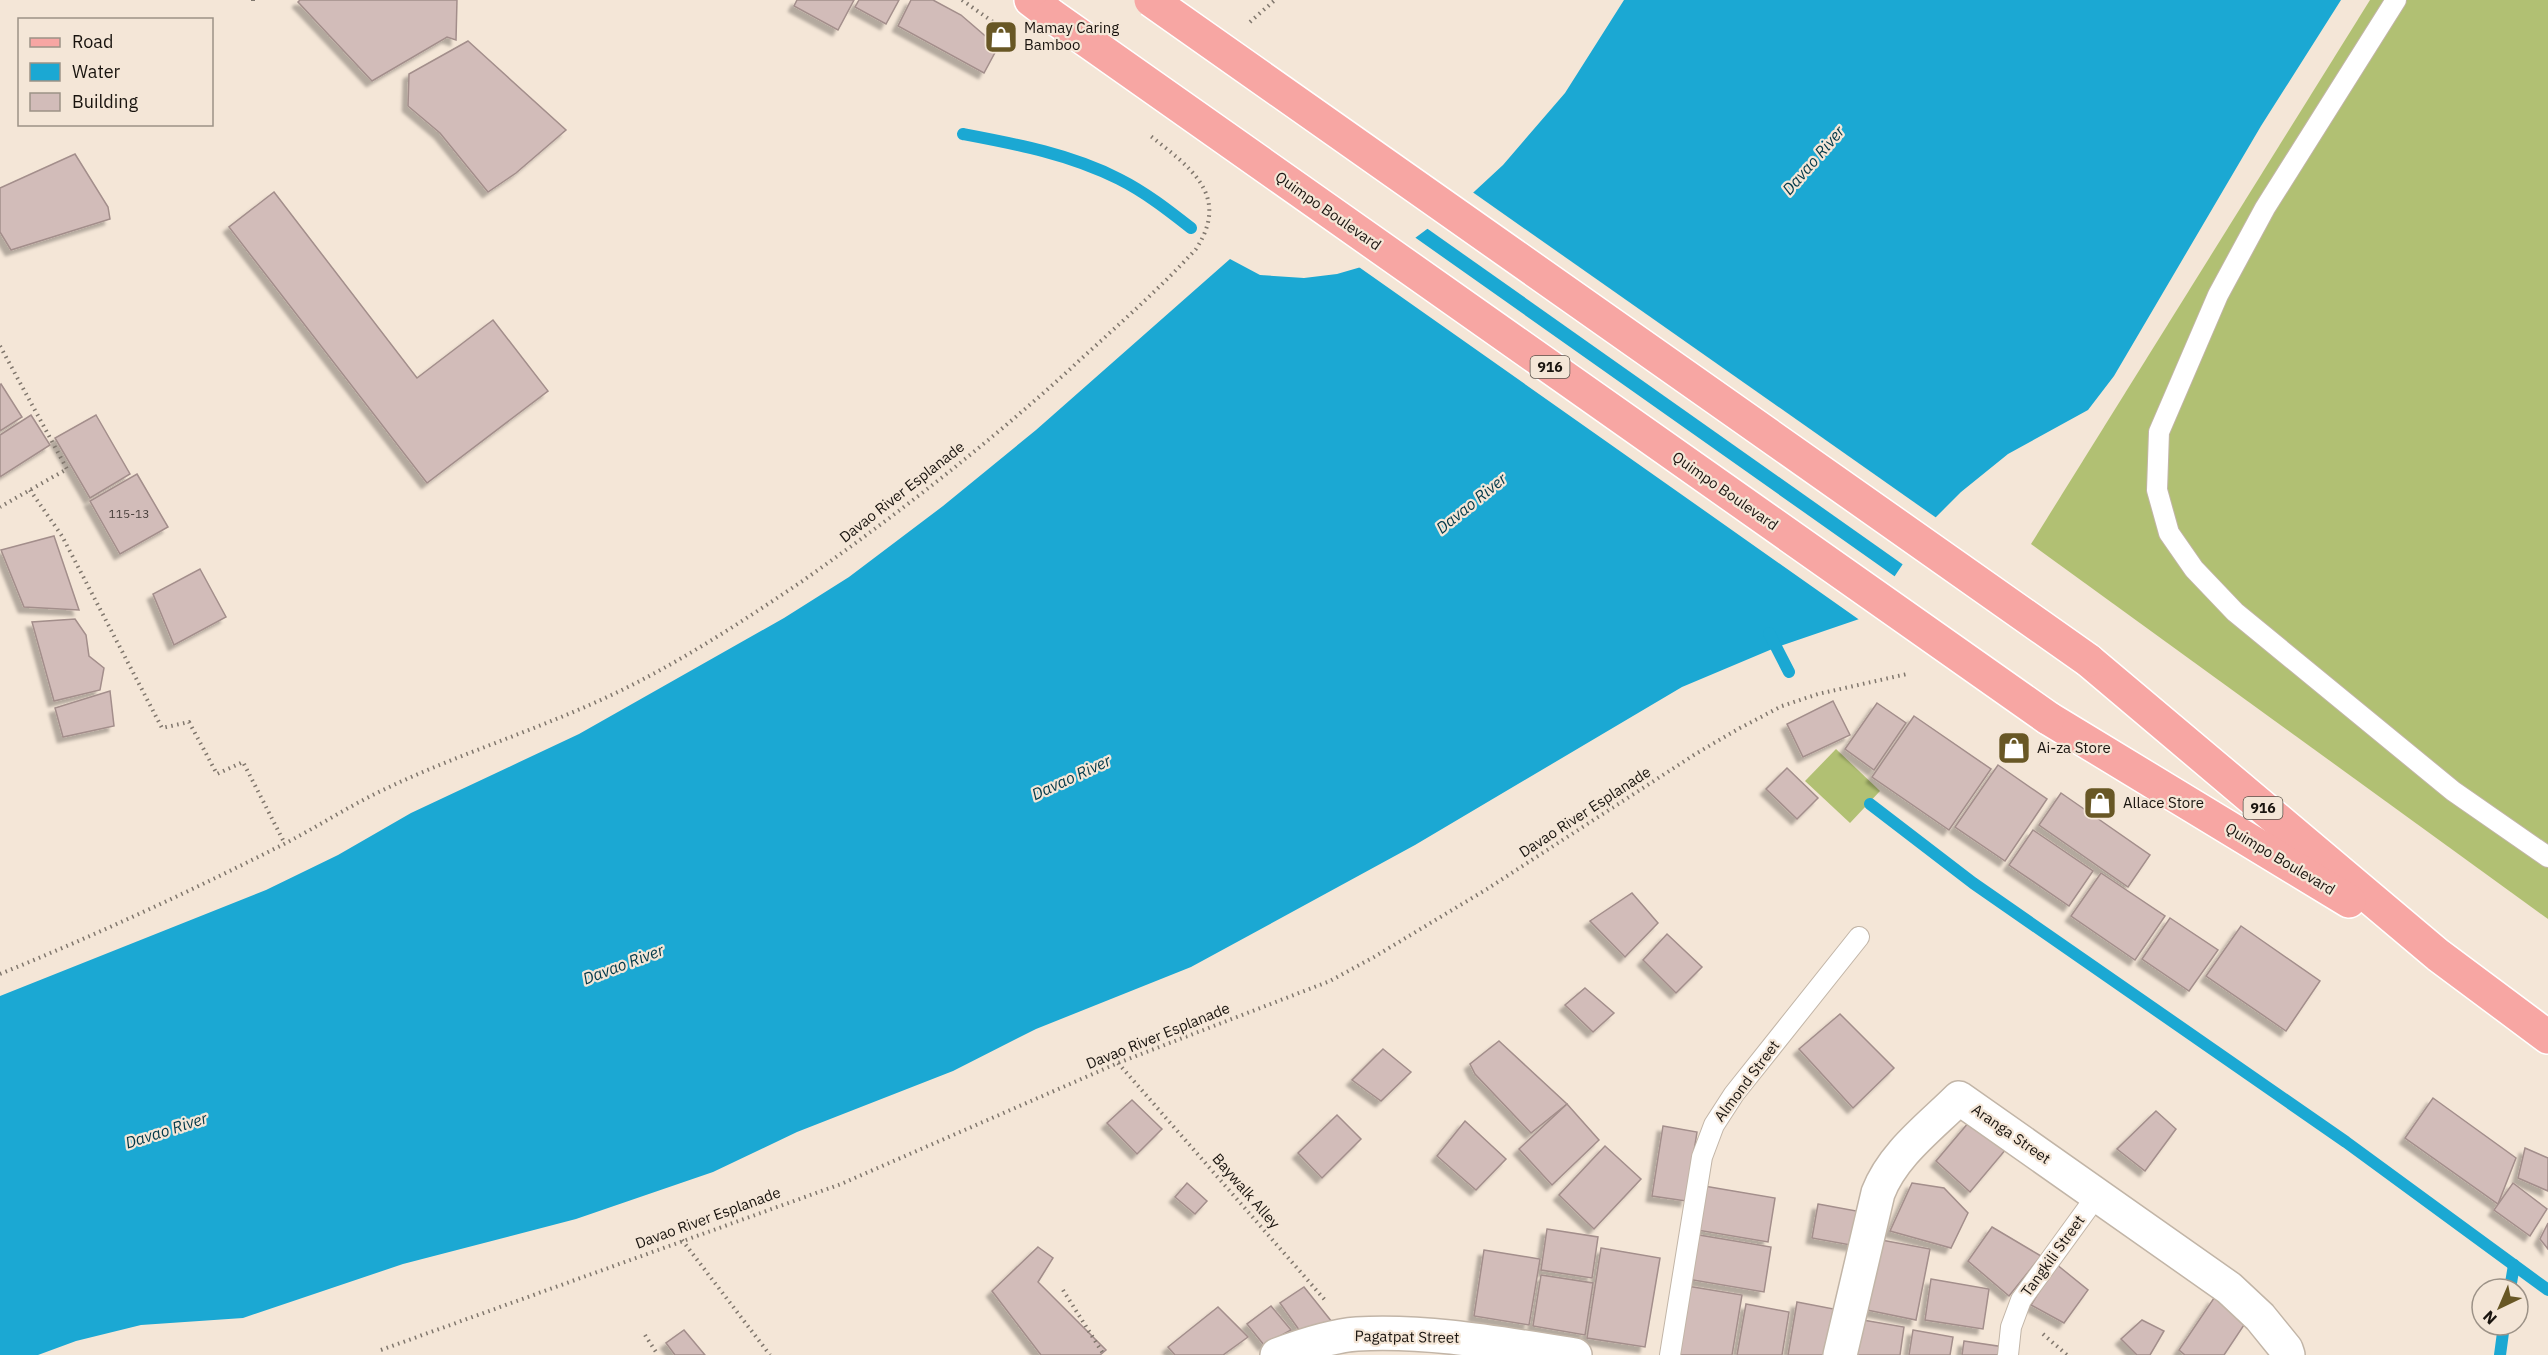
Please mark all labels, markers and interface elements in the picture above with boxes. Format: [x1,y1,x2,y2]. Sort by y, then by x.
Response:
legend [18,18,213,126]
place label: Mamay Caring Bamboo [1024,18,1119,54]
shop icon: Mamay Caring Bamboo [983,19,1019,55]
text: Road [72,30,113,53]
text: Water [72,60,121,83]
text: Building [72,90,139,113]
water label: Davao River [1778,120,1849,199]
street label: Quimpo Boulevard [1272,167,1385,254]
road number: 916 [1530,356,1570,378]
street label: Davao River Esplanade [835,437,968,546]
street label: Quimpo Boulevard [1669,447,1782,534]
water label: Davao River [1432,468,1511,538]
house number: 115-13 [109,506,149,521]
shop icon: Ai-za Store [1996,730,2032,766]
place label: Ai-za Store [2037,738,2111,757]
water label: Davao River [1028,749,1115,804]
street label: Davao River Esplanade [1515,762,1654,861]
shop icon: Allace Store [2082,785,2118,821]
place label: Allace Store [2123,793,2204,812]
road number: 916 [2244,797,2282,819]
street label: Quimpo Boulevard [2222,818,2339,899]
water label: Davao River [580,939,667,989]
street label: Davao River Esplanade [1083,998,1232,1073]
street label: Almond Street [1710,1036,1783,1125]
street label: Aranga Street [1968,1099,2054,1168]
water label: Davao River [122,1107,211,1153]
street label: Baywalk Alley [1209,1149,1285,1233]
street label: Davao River Esplanade [633,1182,783,1253]
street label: Tangkili Street [2017,1211,2089,1300]
north arrow [2470,1277,2530,1337]
text: N [2478,1307,2501,1329]
street label: Pagatpat Street [1354,1326,1460,1347]

